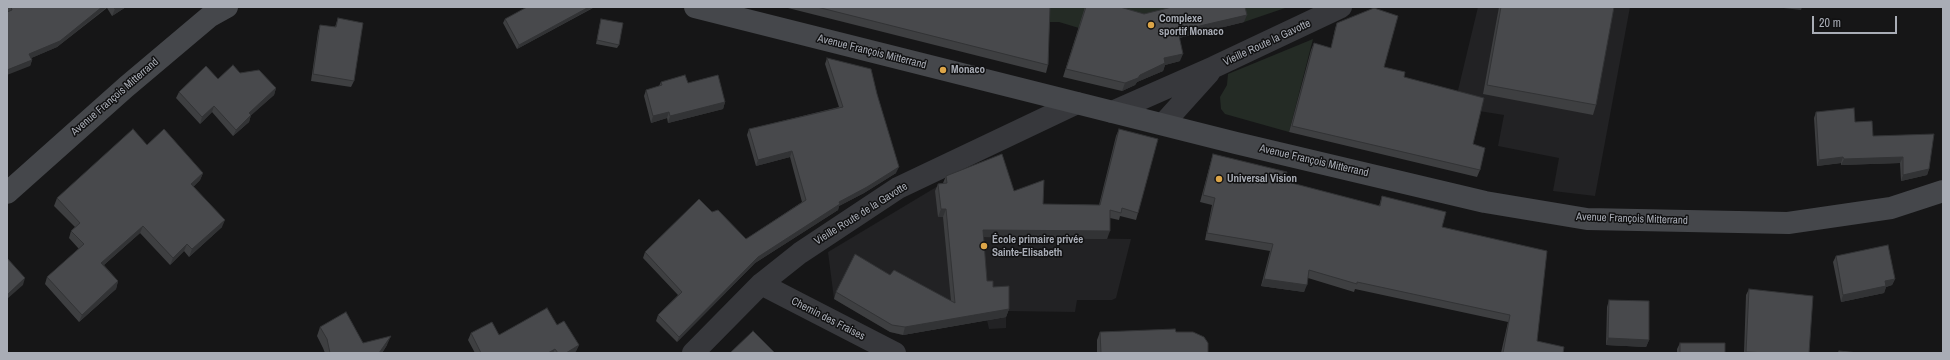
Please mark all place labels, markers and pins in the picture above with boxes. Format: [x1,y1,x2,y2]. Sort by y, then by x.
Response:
place label: Complexe sportif Monaco [1159,12,1224,38]
marker: Complexe sportif Monaco [1146,20,1156,30]
place label: Monaco [951,63,985,77]
marker: Monaco [938,65,948,75]
place label: Universal Vision [1227,172,1297,186]
marker: Universal Vision [1214,174,1224,184]
place label: École primaire privée Sainte-Elisabeth [992,233,1083,259]
marker: École primaire privée Sainte-Elisabeth [979,241,989,251]

